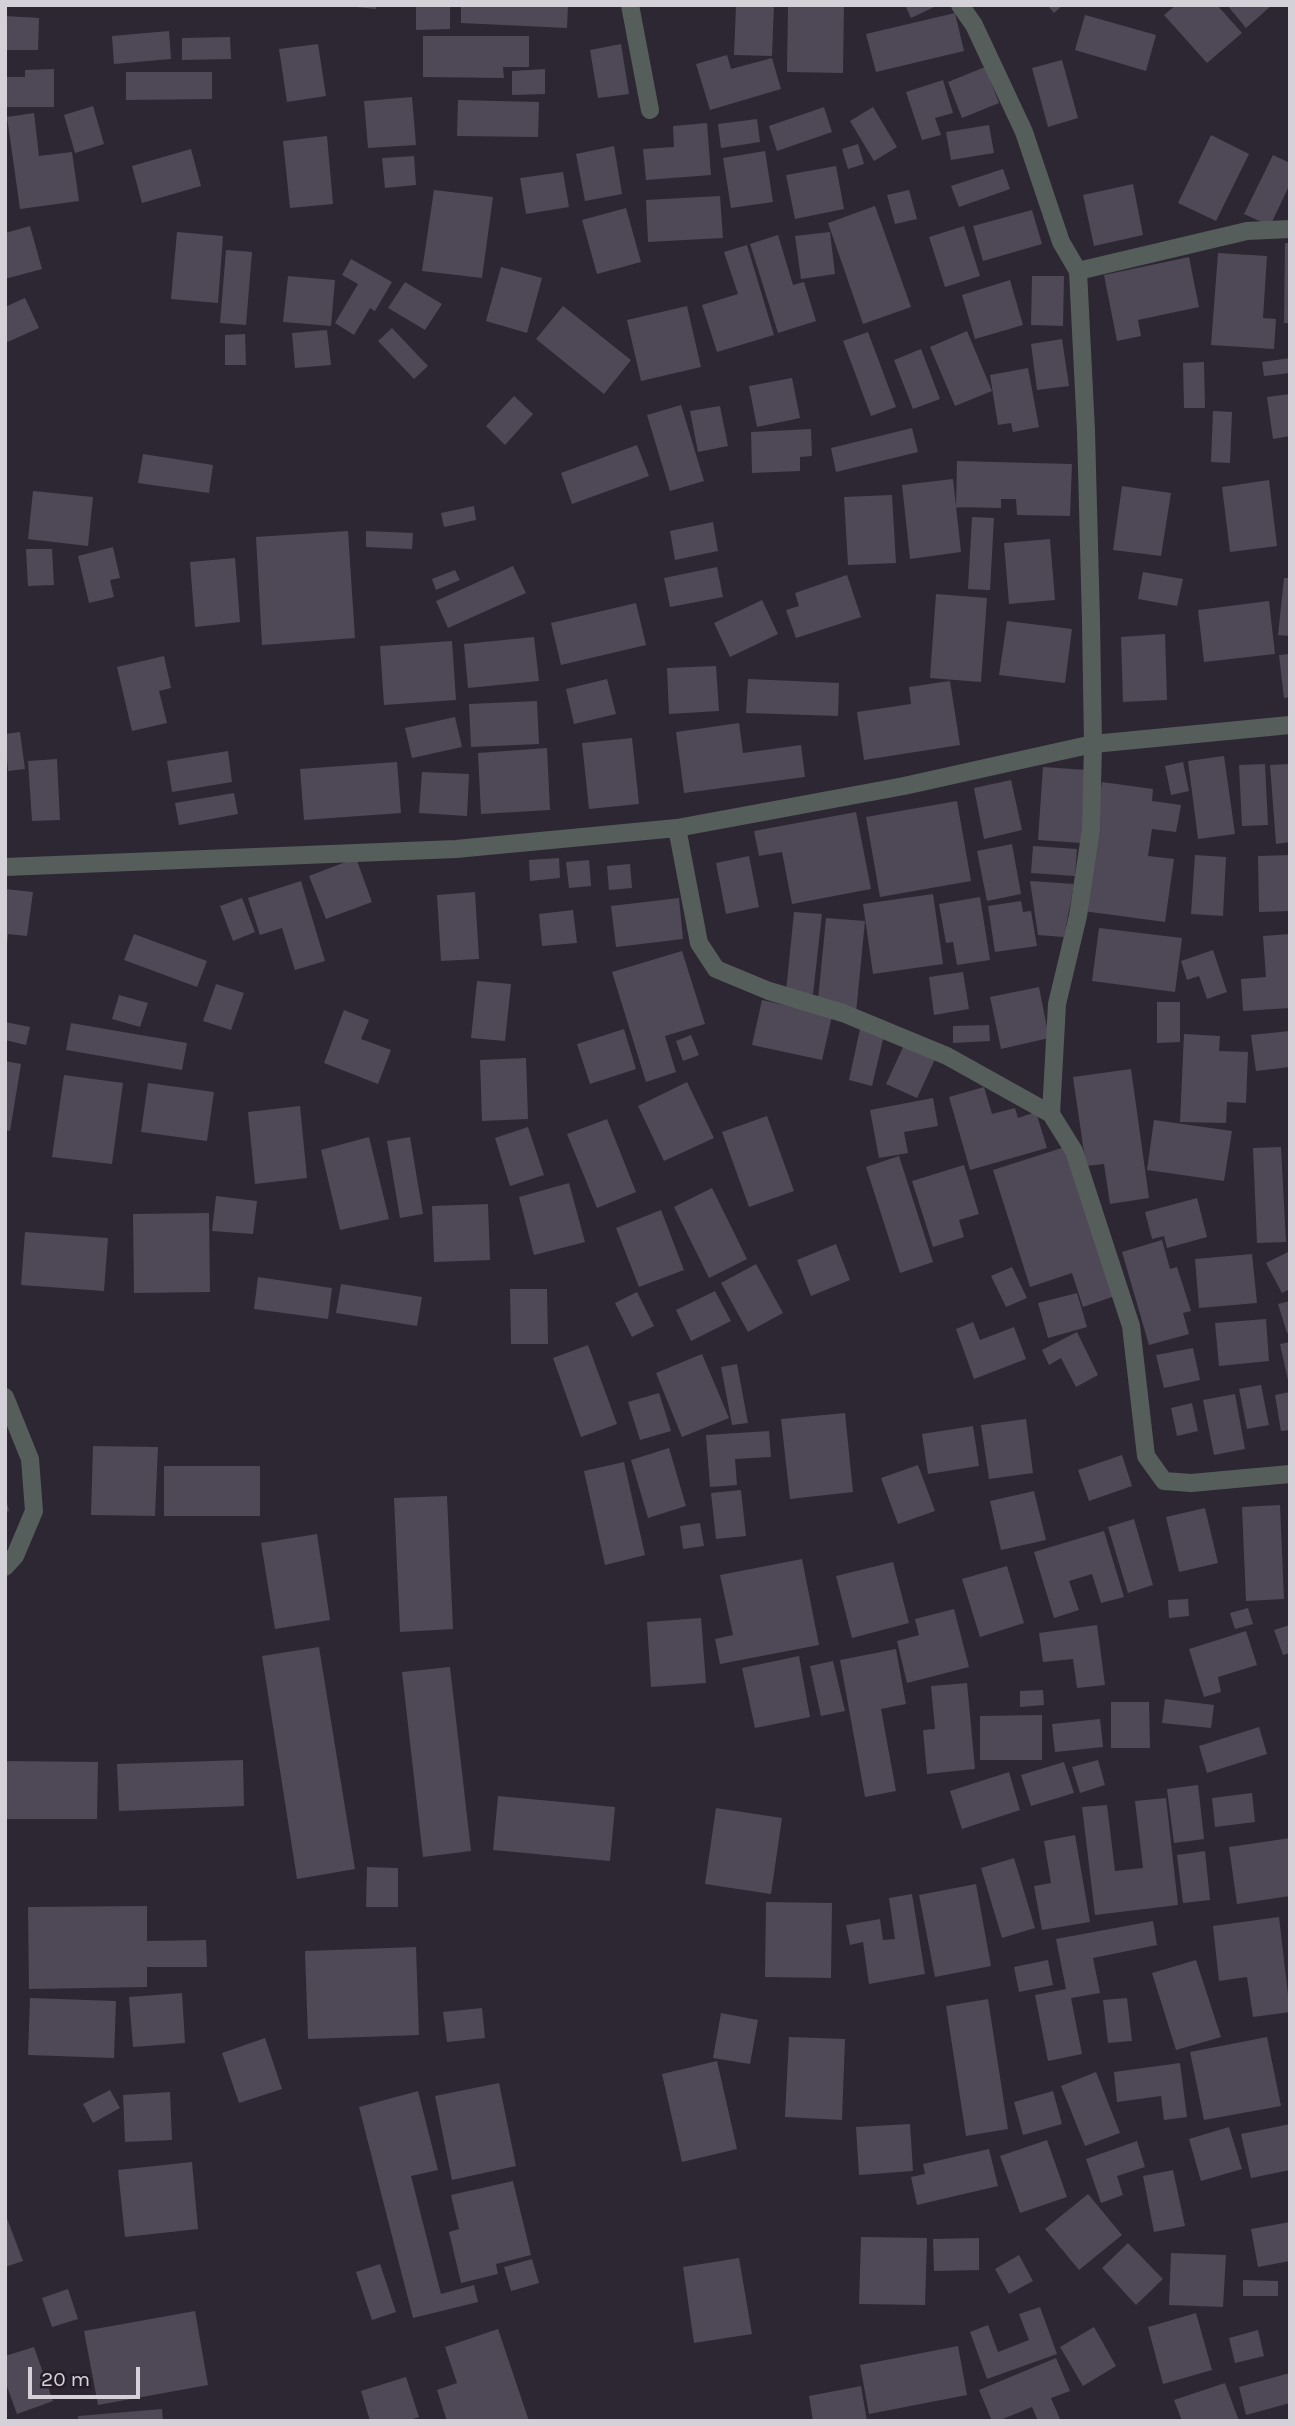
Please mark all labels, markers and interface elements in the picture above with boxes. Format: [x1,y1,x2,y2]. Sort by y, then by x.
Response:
scale bar [32,2352,144,2396]
text: 20 m [41,2367,90,2391]

